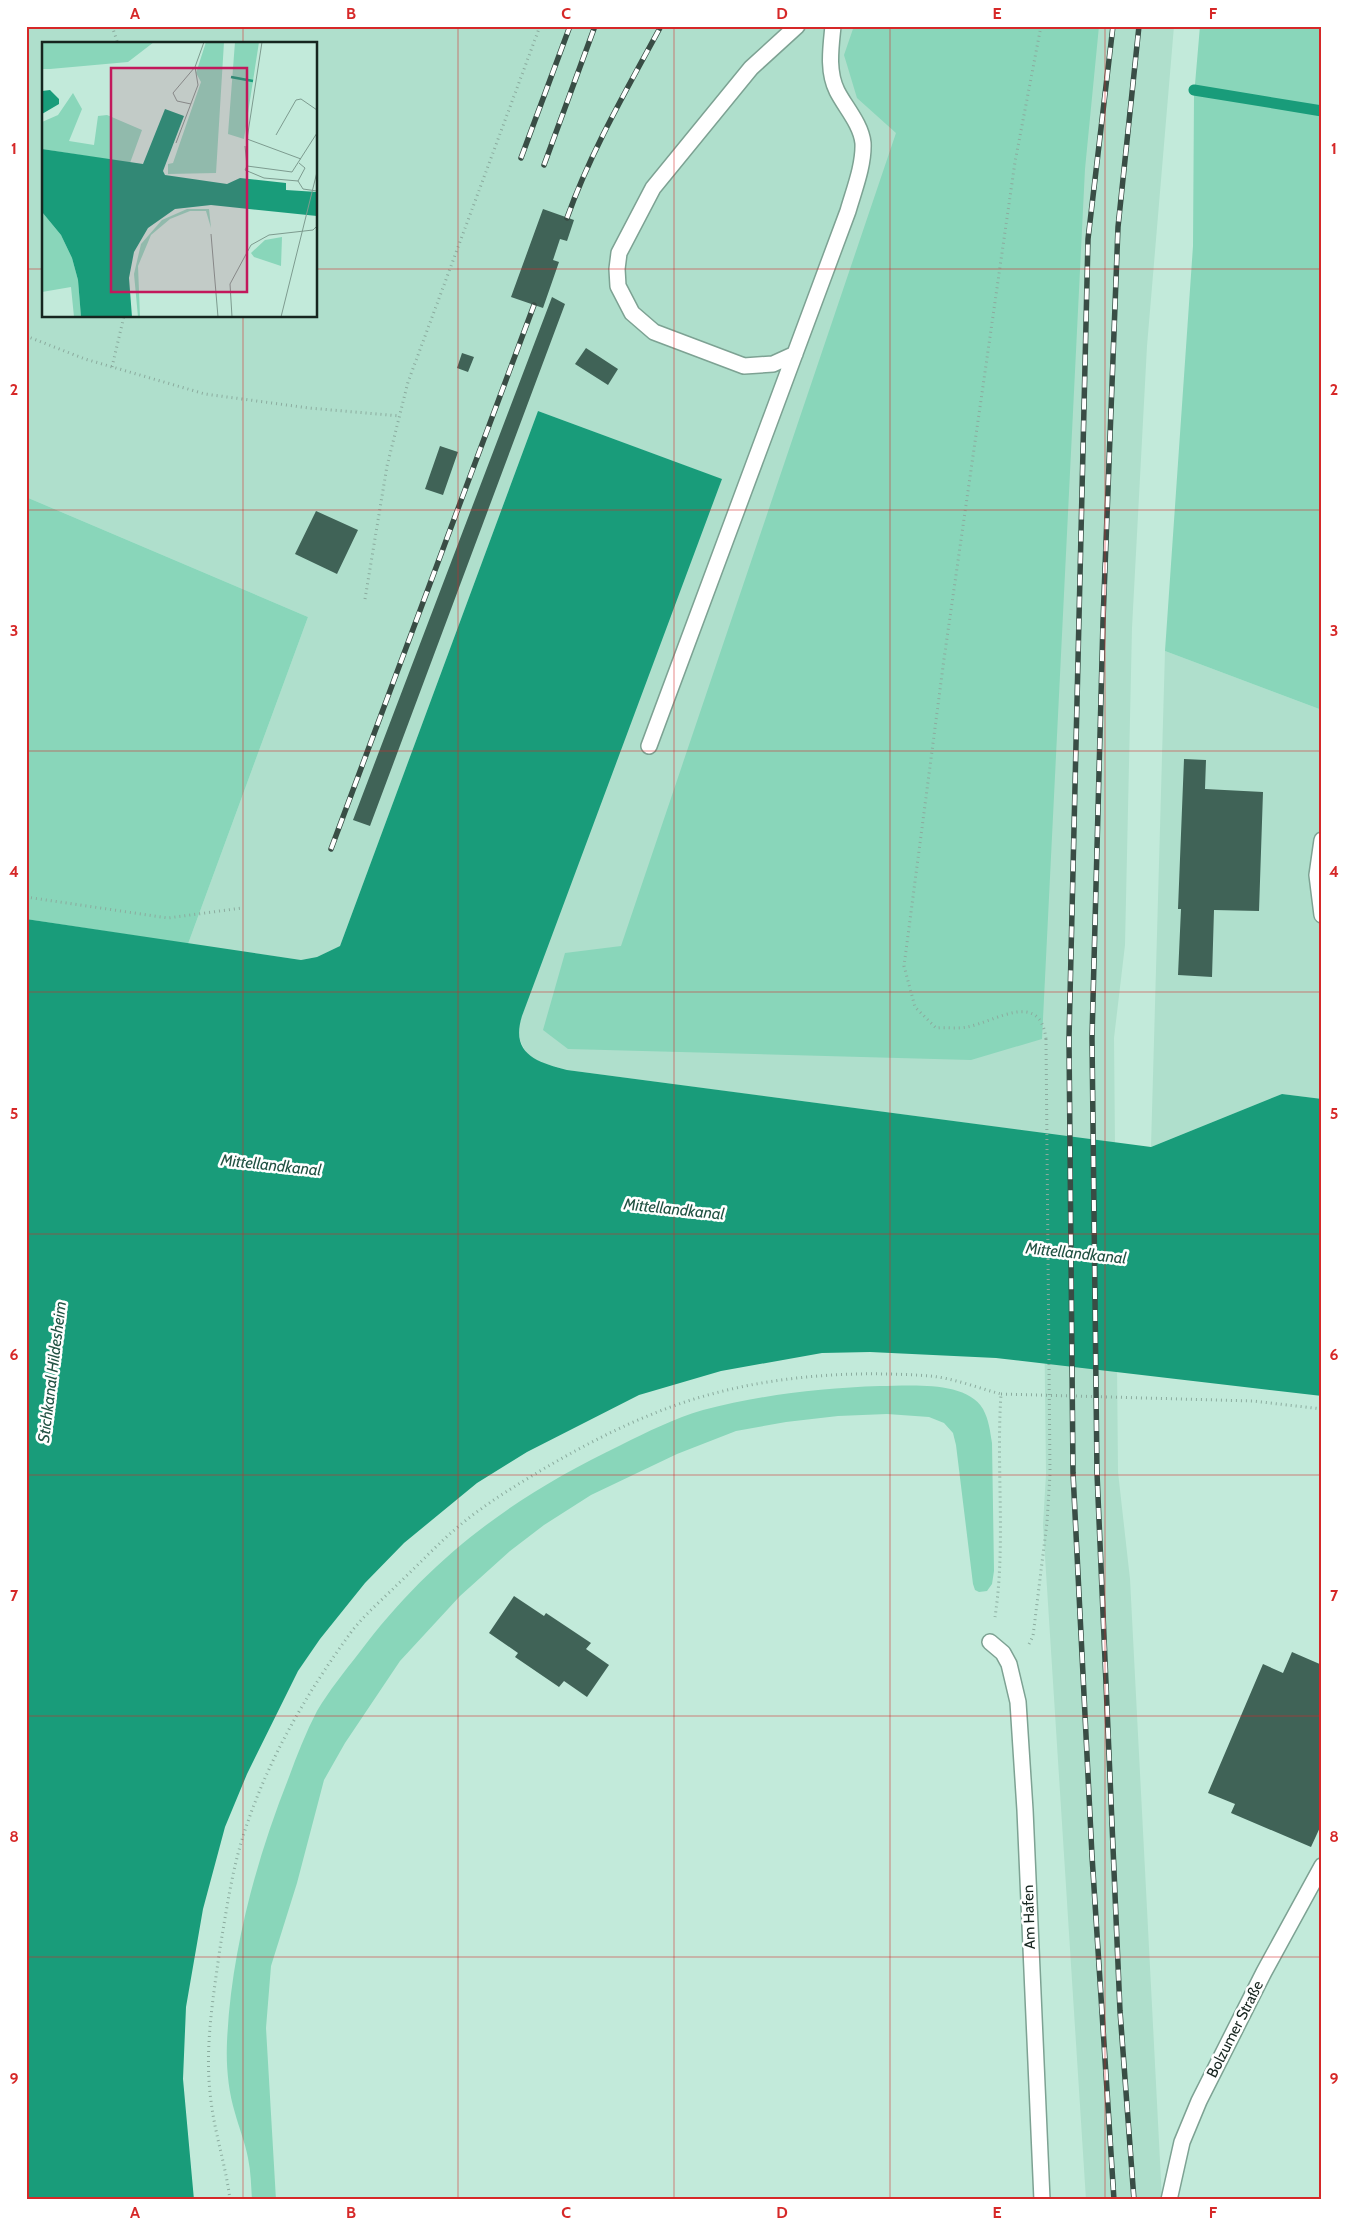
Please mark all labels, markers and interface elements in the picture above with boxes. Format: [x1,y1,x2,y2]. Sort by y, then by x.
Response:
text: A [130,4,140,23]
text: B [346,4,356,23]
text: C [561,4,571,23]
text: D [776,4,788,23]
text: E [992,4,1002,23]
text: F [1209,4,1218,23]
inset map [42,42,318,318]
text: 1 [11,139,17,158]
text: 1 [1331,139,1337,158]
text: 2 [10,380,18,399]
text: 2 [1330,380,1338,399]
text: 3 [10,621,18,640]
text: 3 [1330,621,1338,640]
text: 4 [9,862,19,881]
text: 4 [1329,862,1339,881]
text: 5 [10,1104,18,1123]
text: 5 [1330,1104,1338,1123]
water label: Mittellandkanal [219,1150,322,1180]
water label: Mittellandkanal [622,1194,725,1224]
water label: Mittellandkanal [1024,1238,1127,1268]
water label: Stichkanal Hildesheim [34,1300,70,1444]
text: 6 [10,1345,19,1364]
text: 6 [1330,1345,1339,1364]
text: 7 [10,1586,19,1605]
text: 7 [1330,1586,1339,1605]
text: 8 [9,1827,19,1846]
text: 8 [1329,1827,1339,1846]
street label: Am Hafen [1019,1885,1039,1949]
street label: Bolzumer Straße [1203,1977,1267,2080]
text: 9 [10,2069,19,2088]
text: 9 [1330,2069,1339,2088]
text: A [130,2203,140,2222]
text: B [346,2203,356,2222]
text: C [561,2203,571,2222]
text: D [776,2203,788,2222]
text: E [992,2203,1002,2222]
text: F [1209,2203,1218,2222]

